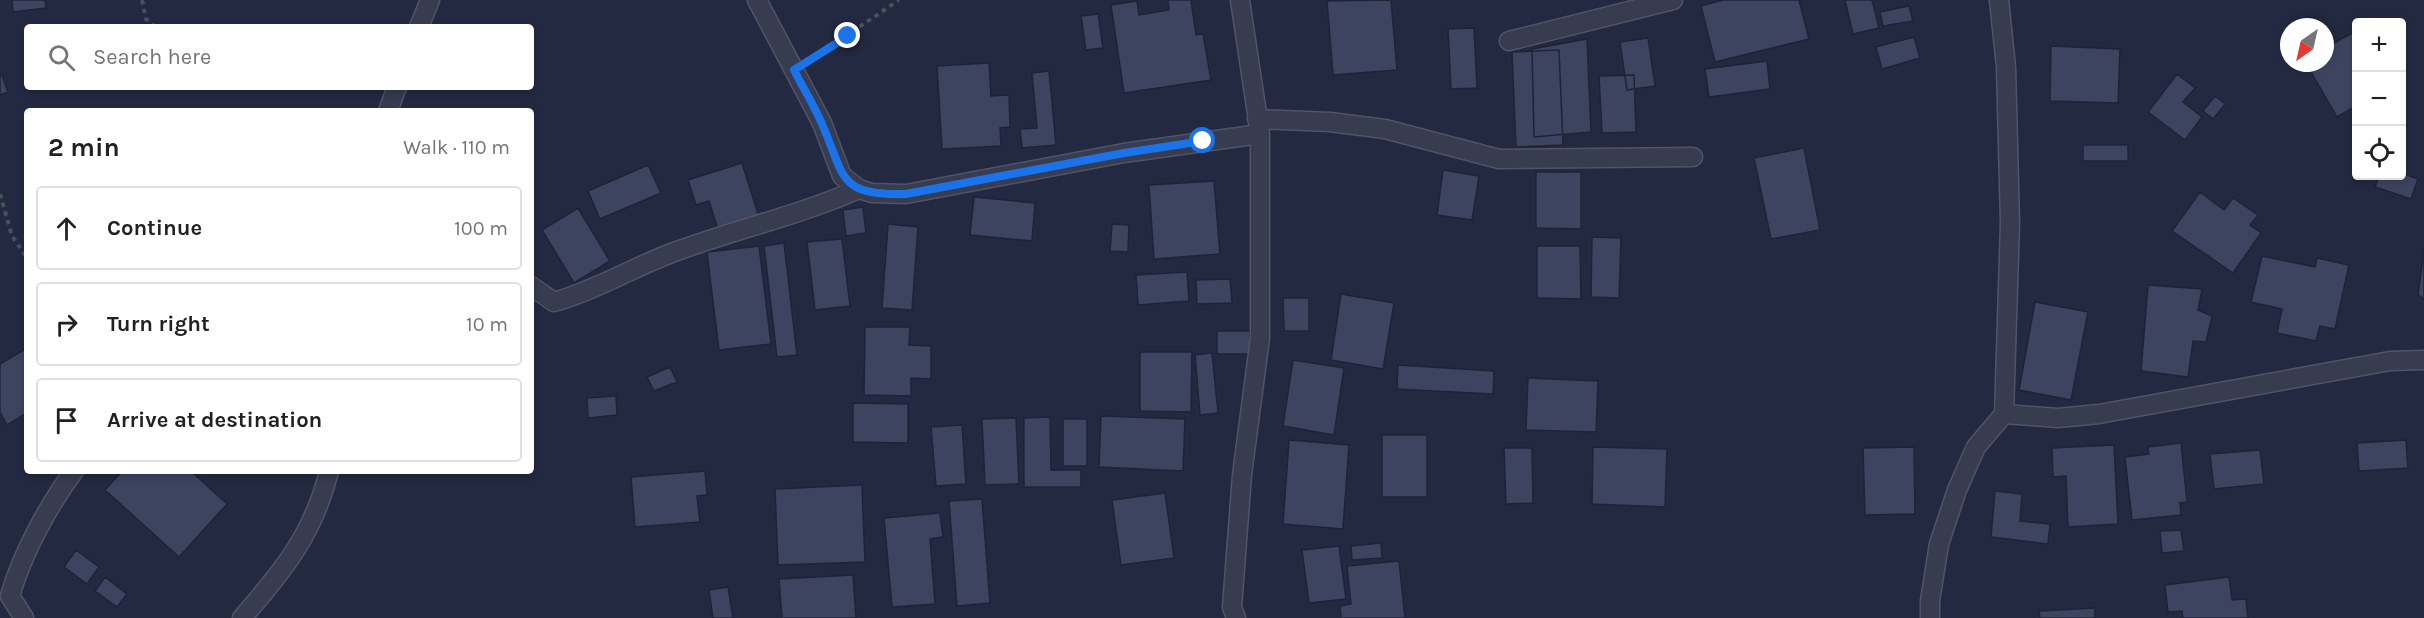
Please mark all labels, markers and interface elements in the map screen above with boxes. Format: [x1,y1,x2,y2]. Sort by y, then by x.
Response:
north arrow [2280,18,2334,72]
map controls [2352,18,2406,180]
button: + [2352,18,2406,72]
route end [834,22,860,48]
search box [24,24,534,90]
icon: search [45,41,78,74]
text: Search here [93,44,211,70]
button: − [2352,72,2406,126]
button: locate [2352,126,2406,180]
route start [1189,127,1215,153]
text: 2 min [48,132,120,163]
text: Walk · 110 m [403,136,510,159]
icon: ahead [50,212,83,245]
text: Continue [107,215,202,241]
text: 100 m [454,217,508,240]
icon: right [50,308,83,341]
text: Turn right [107,311,210,337]
text: 10 m [466,313,508,336]
icon: arrive [50,404,83,437]
text: Arrive at destination [107,407,322,433]

